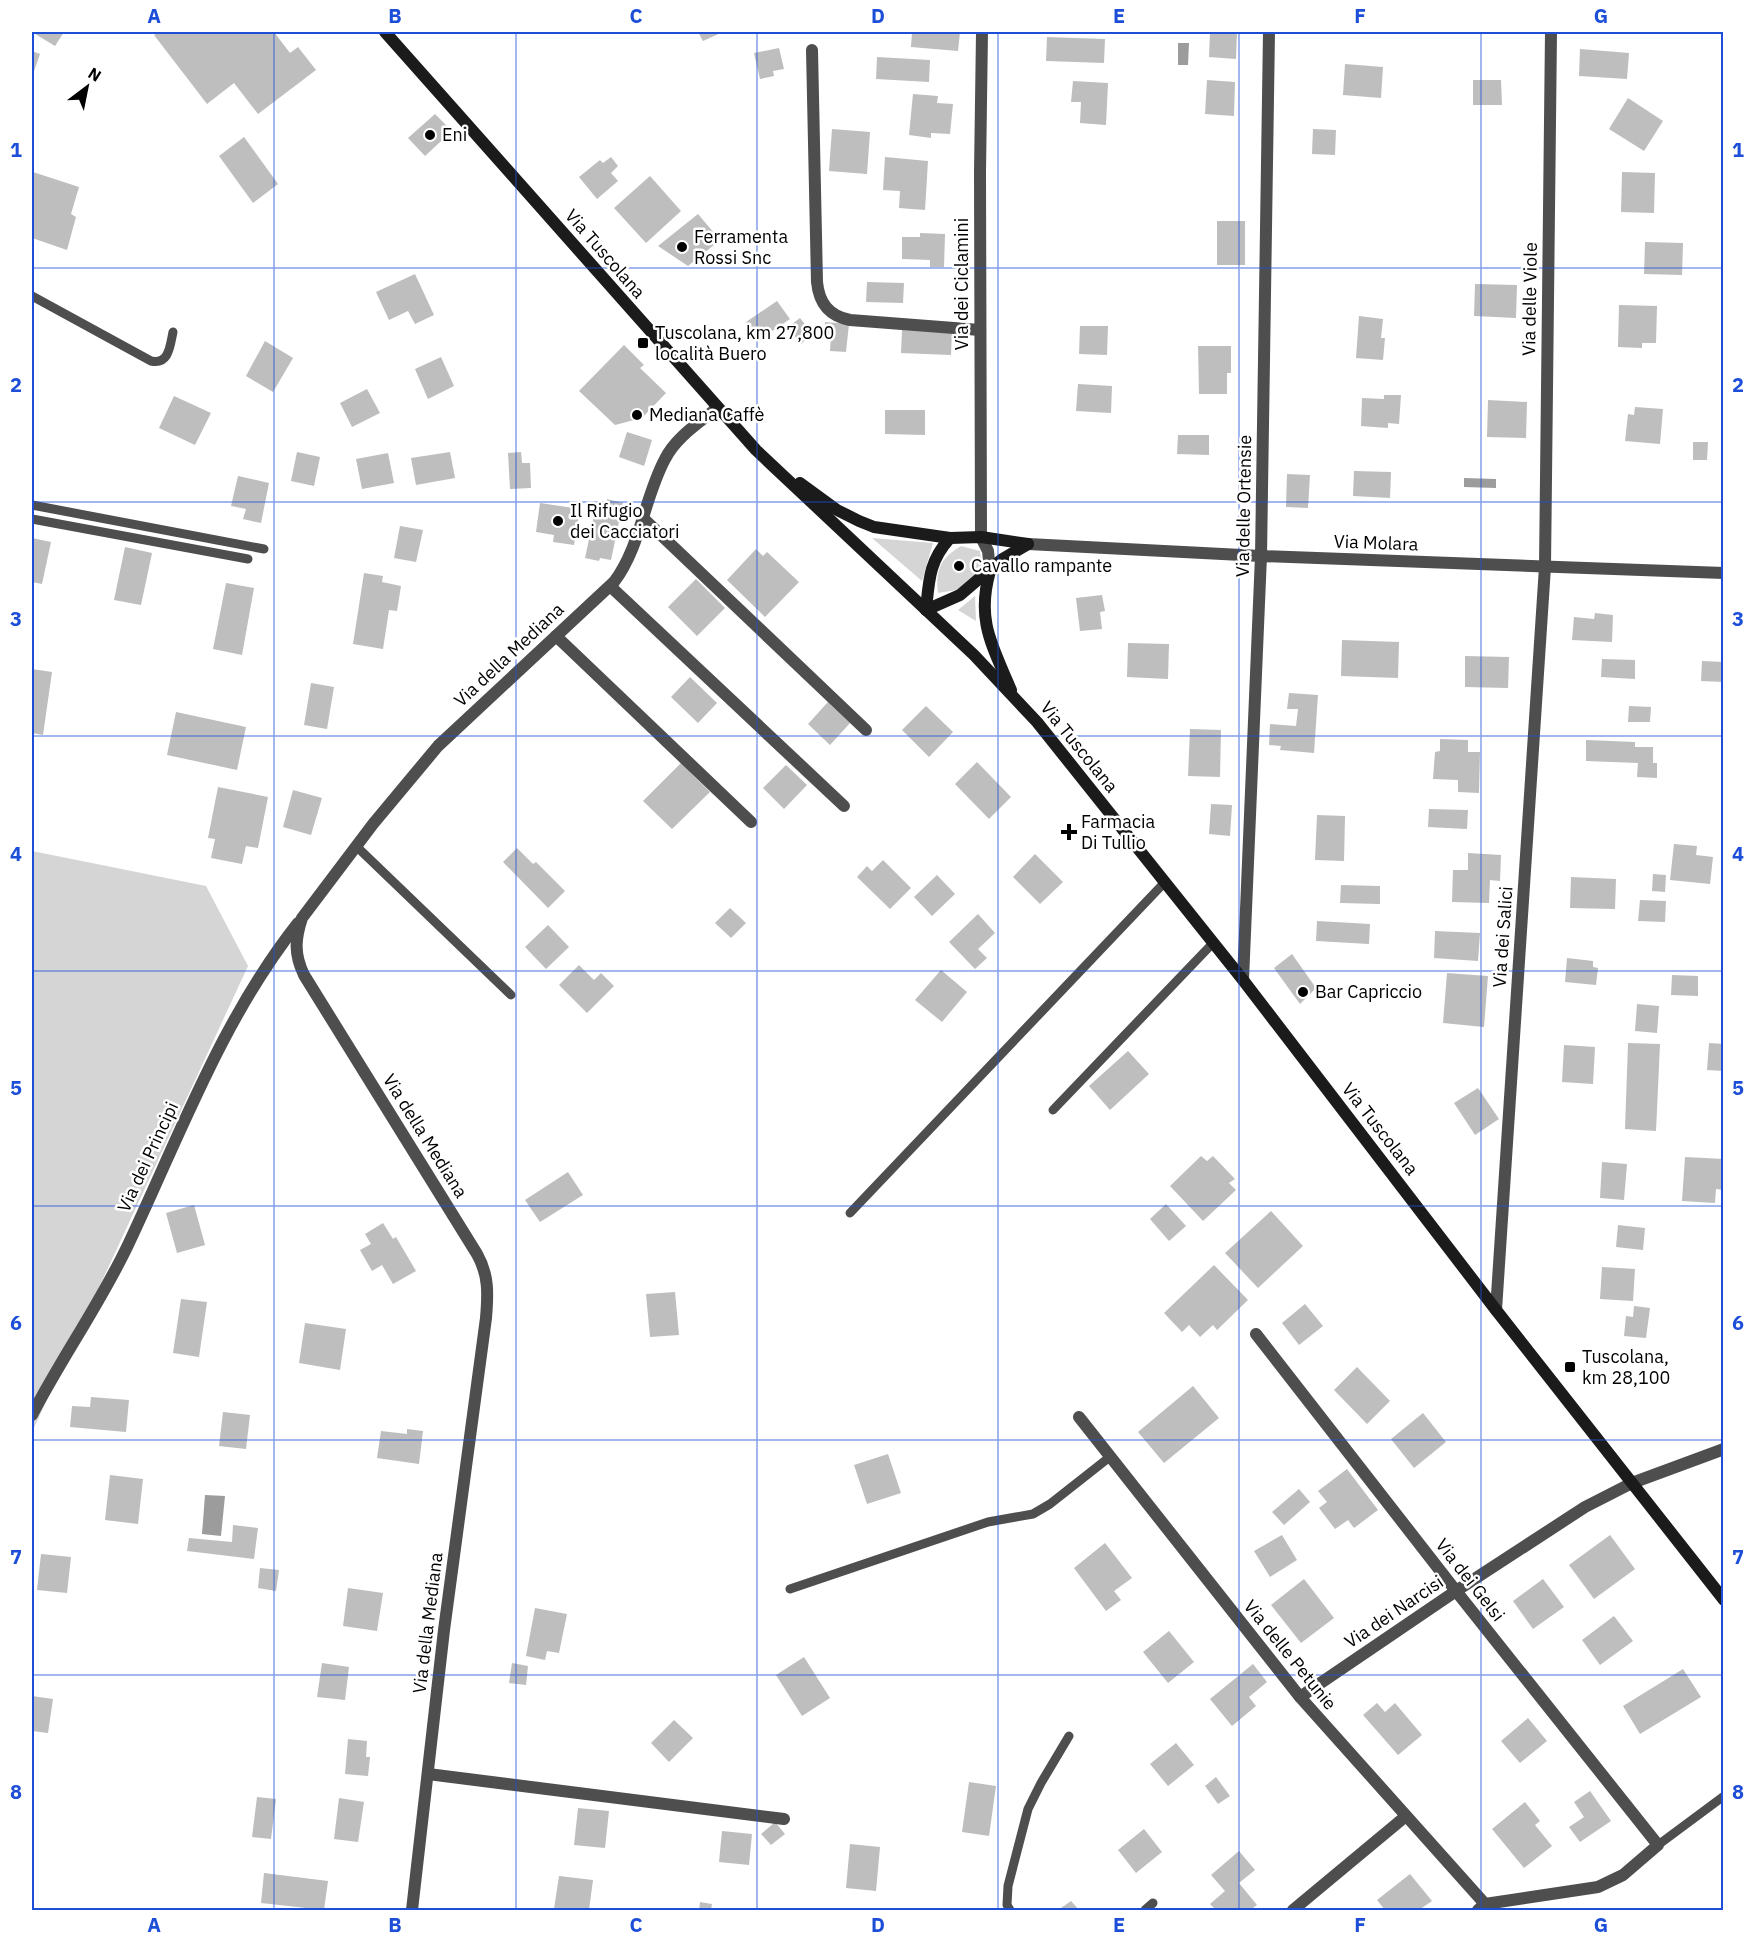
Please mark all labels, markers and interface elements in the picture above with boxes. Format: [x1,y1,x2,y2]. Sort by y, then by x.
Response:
text: A [147,2,161,29]
text: B [388,2,402,29]
text: C [629,2,643,29]
text: D [871,2,885,29]
text: E [1113,2,1125,29]
text: F [1354,2,1366,29]
text: G [1594,2,1608,29]
north arrow [57,57,117,117]
text: N [85,63,105,86]
place label: Eni [442,123,467,146]
marker: Eni [423,128,437,142]
text: 1 [10,136,22,163]
text: 1 [1732,136,1744,163]
street label: Via Tuscolana [560,204,651,303]
street label: Via dei Ciclamini [950,218,973,350]
place label: Ferramenta Rossi Snc [694,225,788,269]
marker: Ferramenta Rossi Snc [675,240,689,254]
street label: Via delle Viole [1517,242,1542,356]
place label: Tuscolana, km 27,800 località Buero [655,321,834,365]
marker: Tuscolana, km 27,800 località Buero [636,336,650,350]
text: 2 [10,371,22,398]
text: 2 [1732,371,1744,398]
place label: Mediana Caffè [649,403,765,426]
marker: Mediana Caffè [630,408,644,422]
street label: Via delle Ortensie [1231,434,1256,577]
place label: Il Rifugio dei Cacciatori [570,499,679,543]
marker: Il Rifugio dei Cacciatori [551,514,565,528]
street label: Via Molara [1333,530,1419,555]
place label: Cavallo rampante [971,554,1112,577]
marker: Cavallo rampante [952,559,966,573]
street label: Via della Mediana [449,598,569,711]
text: 3 [10,605,22,632]
text: 3 [1732,605,1744,632]
street label: Via Tuscolana [1035,696,1124,797]
place label: Farmacia Di Tullio [1081,810,1155,854]
marker: Farmacia Di Tullio [1062,825,1076,839]
text: 4 [10,840,22,867]
text: 4 [1732,840,1744,867]
street label: Via dei Salici [1487,886,1518,988]
place label: Bar Capriccio [1315,980,1422,1003]
marker: Bar Capriccio [1296,985,1310,999]
street label: Via della Mediana [378,1069,473,1202]
text: 5 [10,1074,22,1101]
text: 5 [1732,1074,1744,1101]
street label: Via Tuscolana [1337,1078,1424,1180]
street label: Via dei Principi [112,1098,183,1216]
text: 6 [10,1309,22,1336]
text: 6 [1732,1309,1744,1336]
place label: Tuscolana, km 28,100 [1582,1345,1670,1389]
marker: Tuscolana, km 28,100 [1563,1360,1577,1374]
street label: Via dei Gelsi [1431,1534,1510,1626]
text: 7 [10,1543,22,1570]
text: 7 [1732,1543,1744,1570]
street label: Via della Mediana [407,1551,448,1695]
street label: Via dei Narcisi [1340,1570,1447,1653]
street label: Via delle Petunie [1239,1595,1342,1714]
text: 8 [10,1778,22,1805]
text: 8 [1732,1778,1744,1805]
text: A [147,1911,161,1938]
text: B [388,1911,402,1938]
text: C [629,1911,643,1938]
text: D [871,1911,885,1938]
text: E [1113,1911,1125,1938]
text: F [1354,1911,1366,1938]
text: G [1594,1911,1608,1938]

